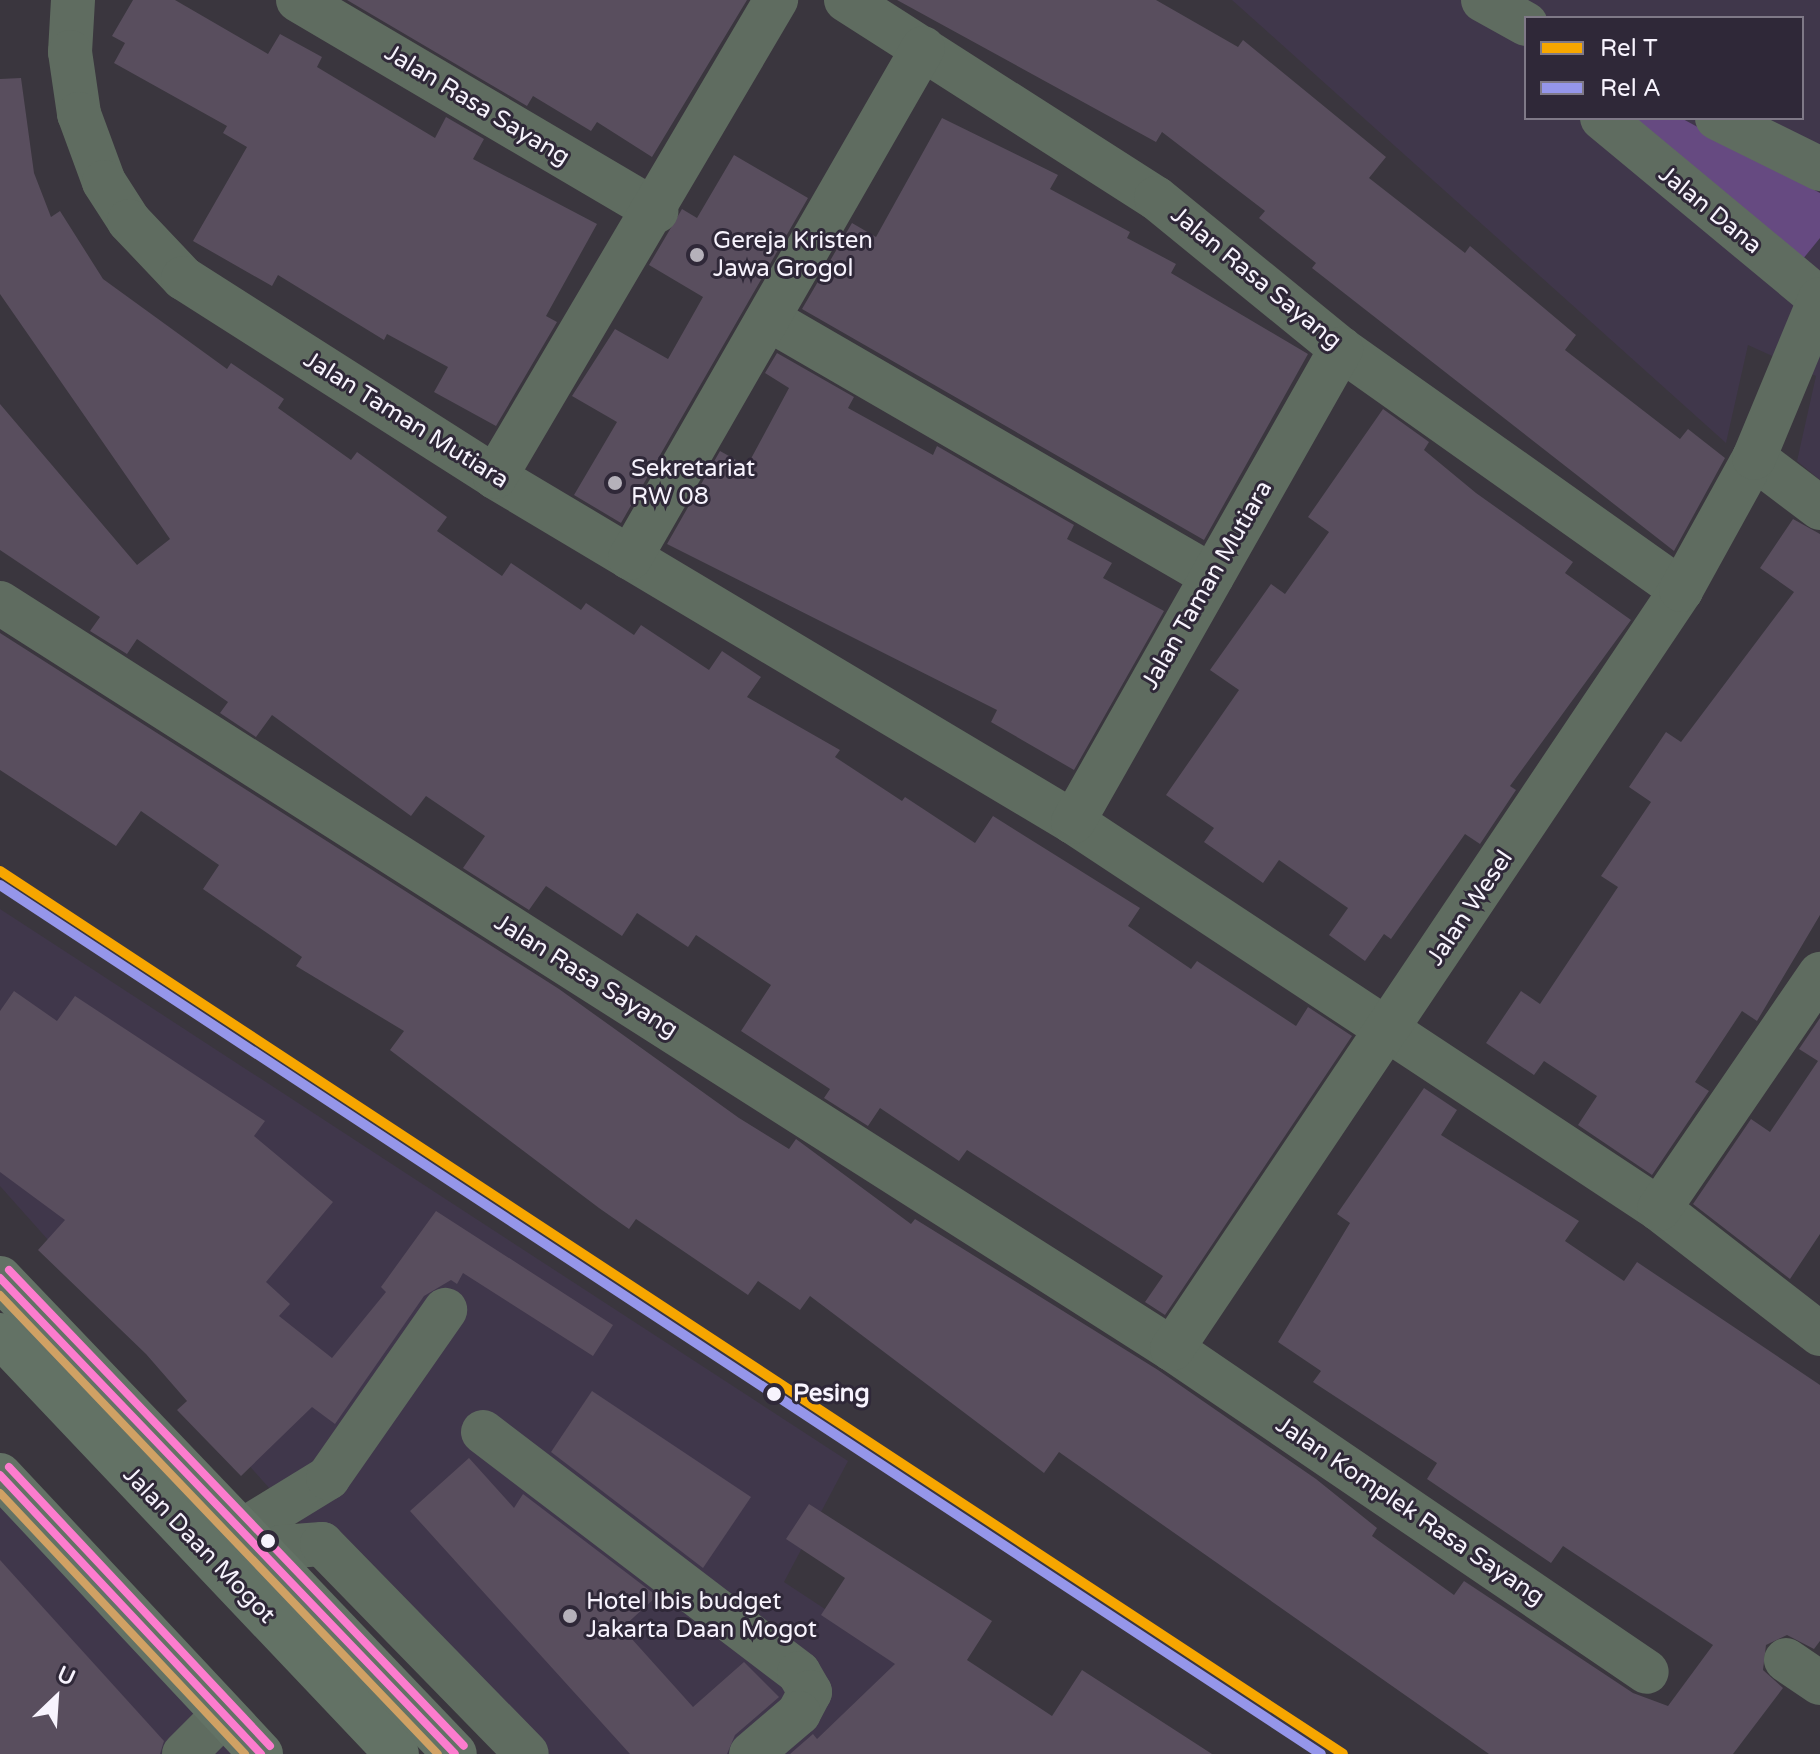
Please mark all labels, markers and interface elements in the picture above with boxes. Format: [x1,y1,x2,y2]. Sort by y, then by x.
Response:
legend [1524,16,1804,120]
text: Rel T [1600,34,1658,63]
street label: Jalan Rasa Sayang [379,38,575,172]
text: Rel A [1600,74,1661,103]
street label: Jalan Dana [1653,160,1767,260]
street label: Jalan Rasa Sayang [1165,200,1347,356]
place label: Gereja Kristen Jawa Grogol [713,227,873,283]
marker: Gereja Kristen Jawa Grogol [688,246,706,264]
street label: Jalan Taman Mutiara [298,345,514,495]
place label: Sekretariat RW 08 [631,455,755,511]
marker: Sekretariat RW 08 [606,474,624,492]
street label: Jalan Taman Mutiara [1135,475,1279,695]
street label: Jalan Wesel [1421,845,1519,971]
street label: Jalan Rasa Sayang [489,908,683,1044]
place label: Pesing [793,1380,870,1408]
marker: Pesing [762,1382,786,1406]
street label: Jalan Komplek Rasa Sayang [1270,1410,1550,1612]
street label: Jalan Daan Mogot [117,1461,281,1629]
unlabelled marker [260,1533,276,1549]
place label: Hotel Ibis budget Jakarta Daan Mogot [586,1588,817,1644]
marker: Hotel Ibis budget Jakarta Daan Mogot [561,1607,579,1625]
north arrow [16,1658,96,1738]
text: U [53,1661,79,1692]

